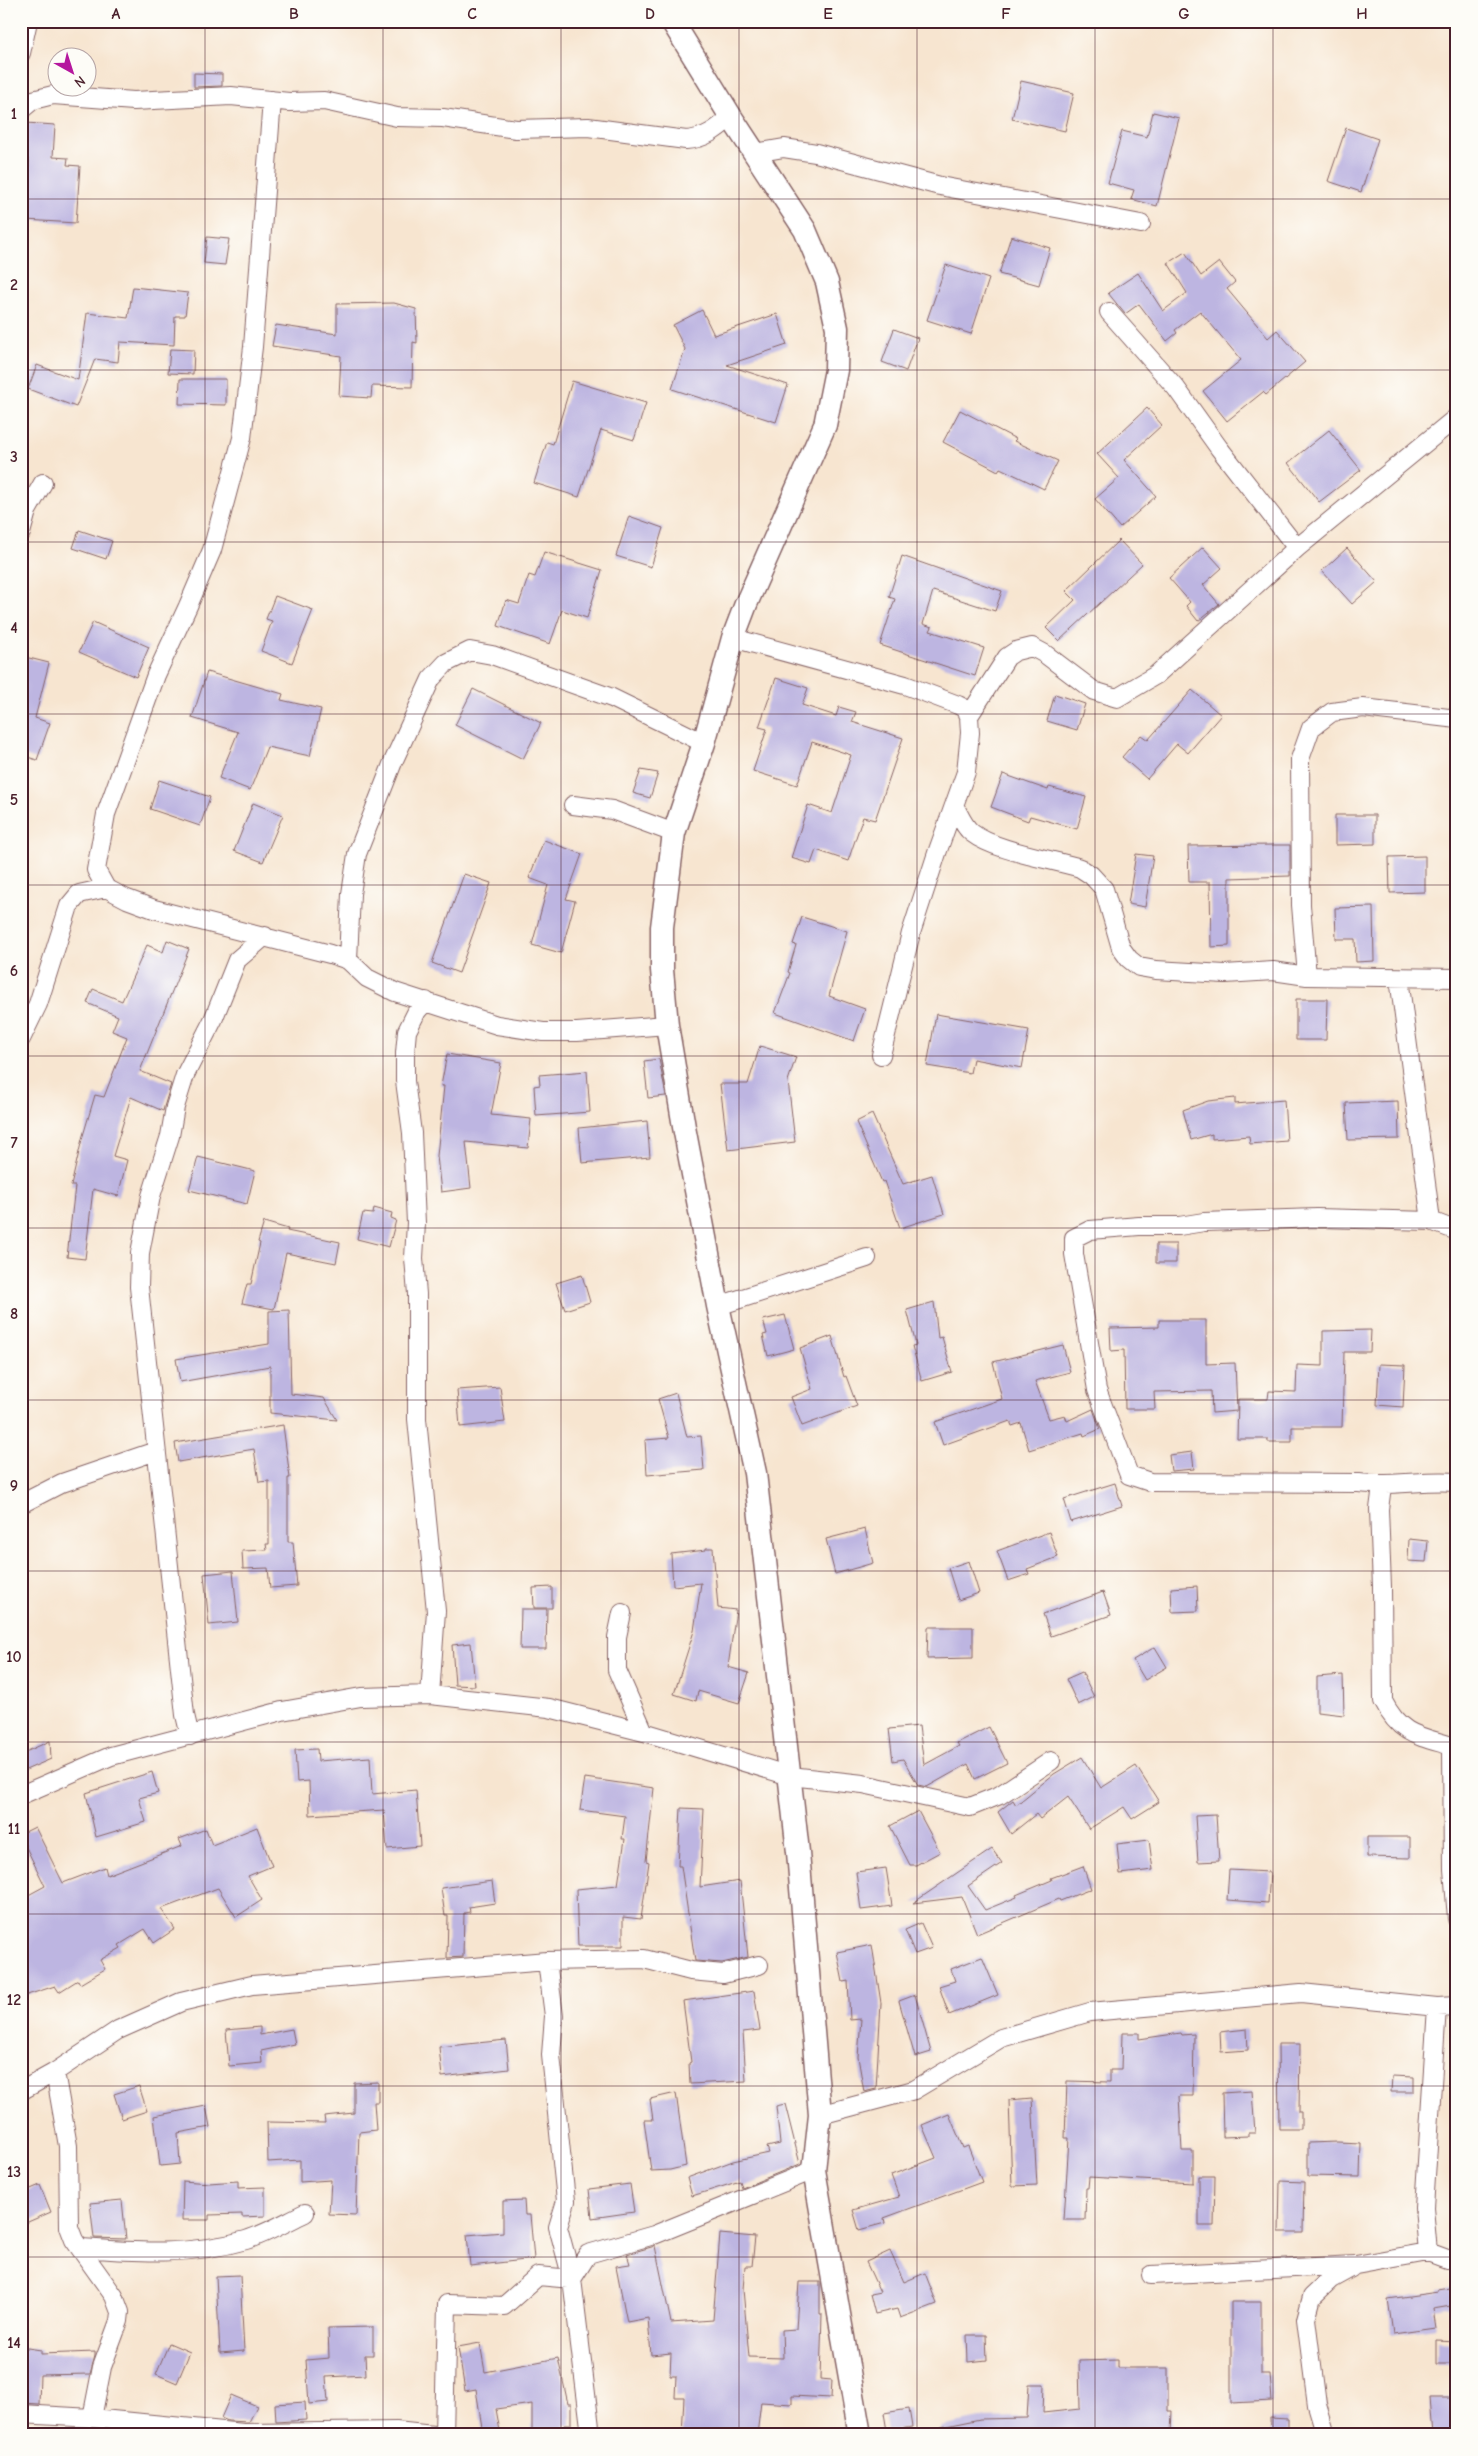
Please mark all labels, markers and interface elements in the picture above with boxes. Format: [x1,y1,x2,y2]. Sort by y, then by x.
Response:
text: A [112,5,121,23]
text: B [289,5,299,23]
text: C [467,5,477,23]
text: D [645,5,655,23]
text: E [823,5,833,23]
text: F [1001,5,1011,23]
text: G [1178,5,1190,23]
text: H [1356,5,1368,23]
north arrow [48,48,98,98]
text: N [71,72,89,91]
text: 1 [11,105,17,123]
text: 2 [10,276,18,294]
text: 3 [10,448,18,466]
text: 4 [10,619,18,637]
text: 5 [10,791,18,809]
text: 6 [10,962,18,980]
text: 7 [10,1134,18,1152]
text: 8 [10,1305,18,1323]
text: 9 [10,1477,18,1495]
text: 10 [6,1648,22,1666]
text: 11 [8,1820,20,1838]
text: 12 [7,1991,21,2009]
text: 13 [7,2163,21,2181]
text: 14 [7,2334,21,2352]

